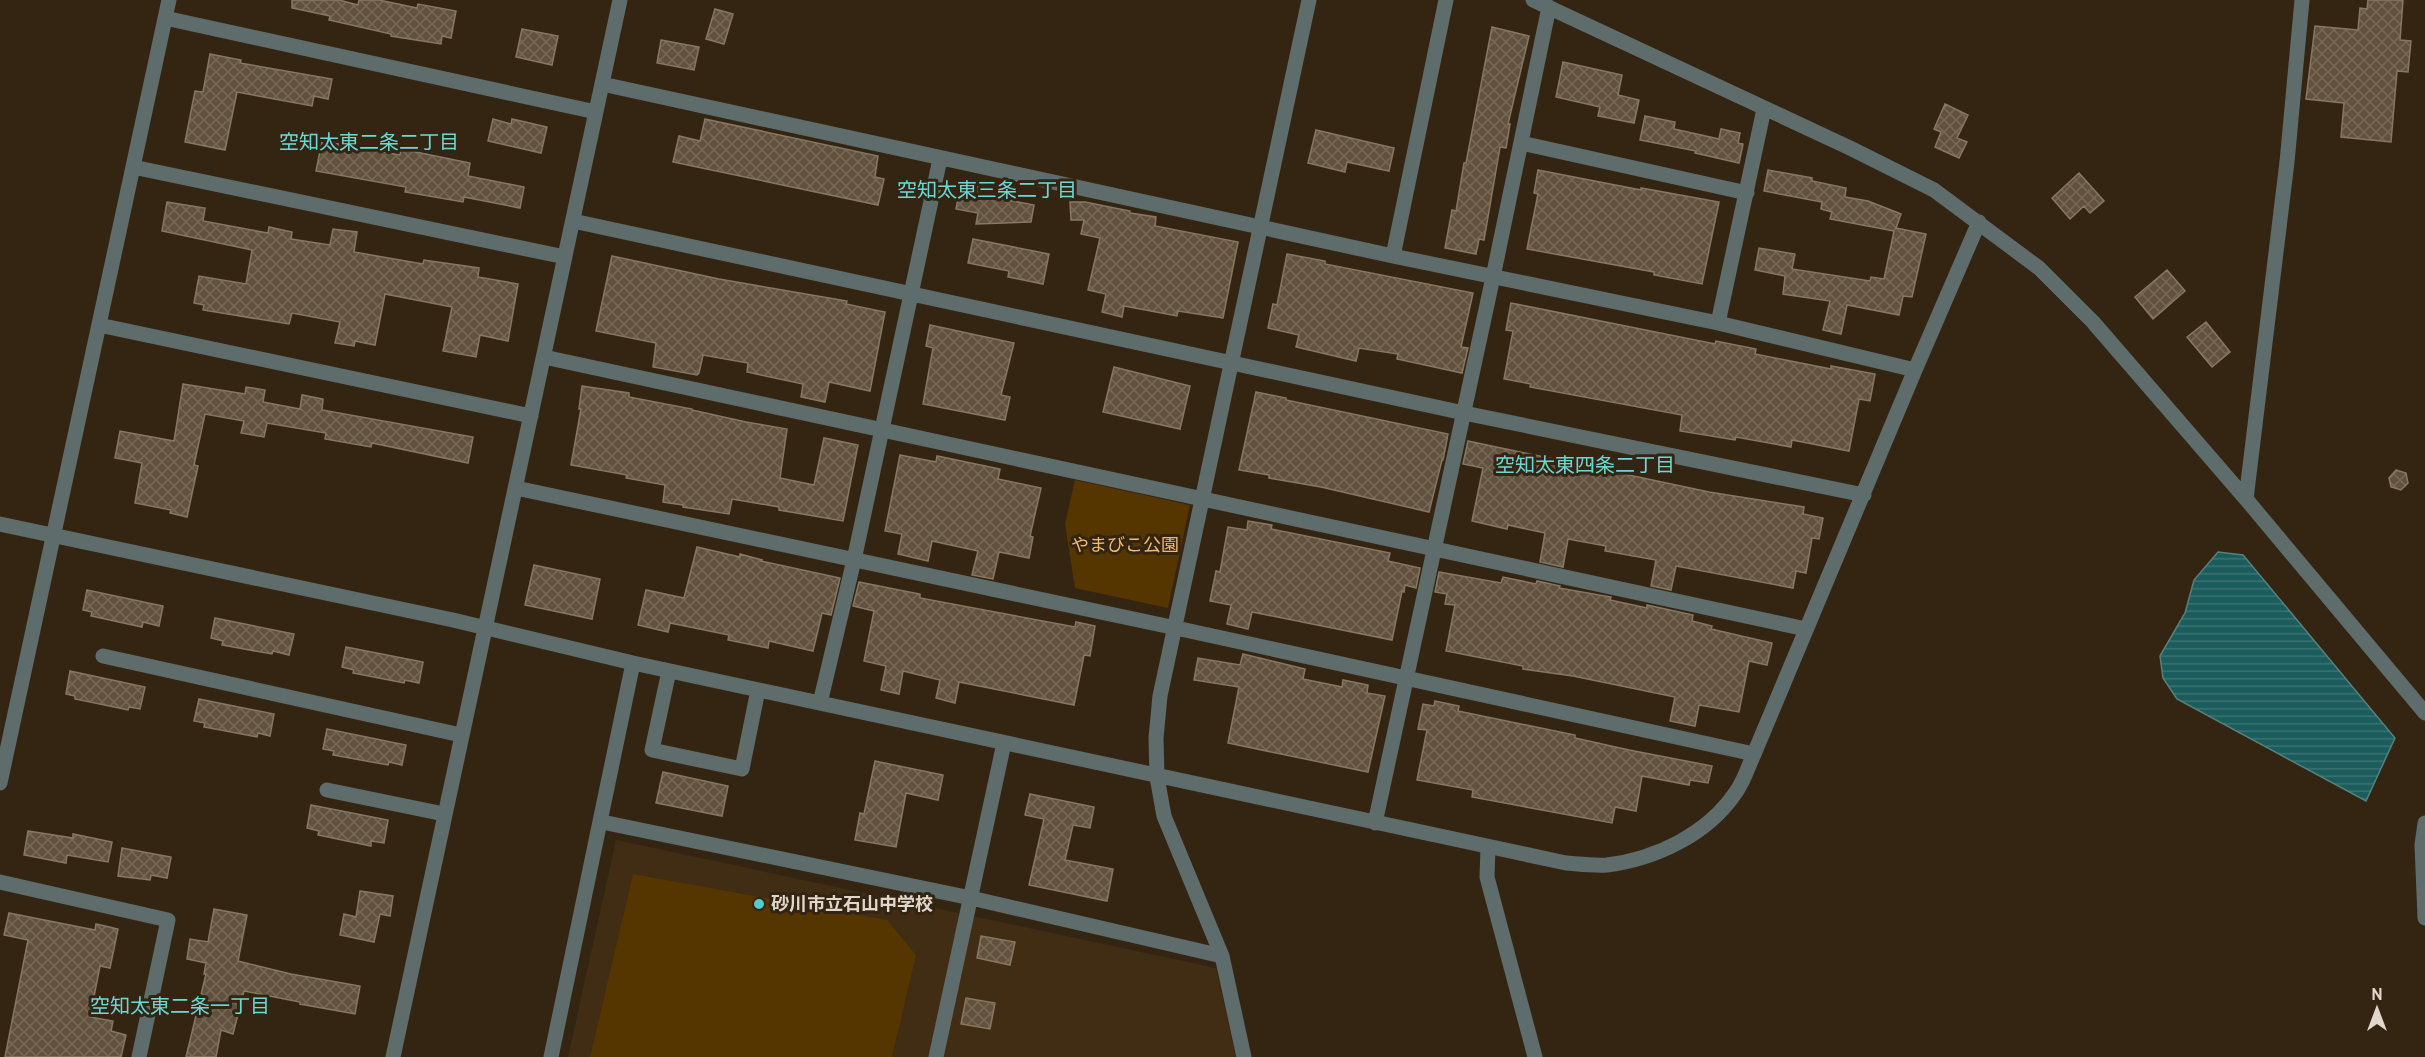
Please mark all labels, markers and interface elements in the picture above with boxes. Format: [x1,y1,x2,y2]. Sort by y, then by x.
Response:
district label: 空知太東二条二丁目 [279,131,459,157]
district label: 空知太東三条二丁目 [897,179,1077,205]
district label: 空知太東四条二丁目 [1495,454,1675,480]
park label: やまびこ公園 [1071,535,1179,558]
place label: 砂川市立石山中学校 [771,894,933,917]
marker: 砂川市立石山中学校 [752,897,766,911]
north arrow [2347,979,2407,1039]
text: N [2371,986,2383,1006]
district label: 空知太東二条一丁目 [90,995,270,1021]

